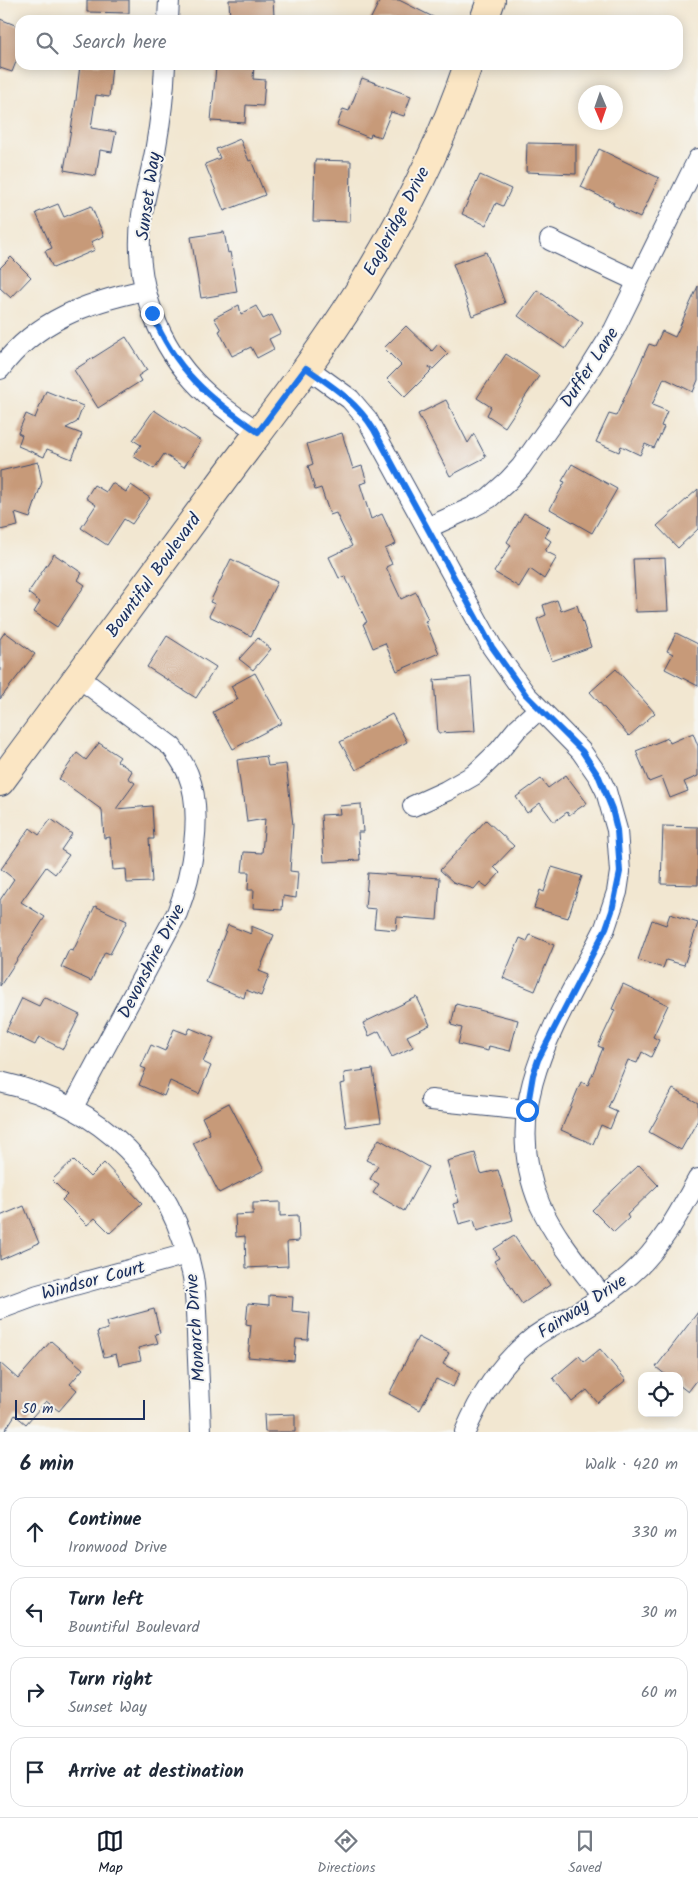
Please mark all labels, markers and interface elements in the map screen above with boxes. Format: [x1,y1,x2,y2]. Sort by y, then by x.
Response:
search box [15,15,683,70]
text: Search here [73,28,167,58]
icon: search [33,29,61,57]
north arrow [578,85,623,130]
street label: Sunset Way [129,150,170,242]
street label: Eagleridge Drive [356,162,438,282]
route end [141,302,164,325]
street label: Duffer Lane [553,322,627,414]
street label: Bountiful Boulevard [99,507,210,644]
street label: Devonshire Drive [111,899,194,1024]
route start [516,1099,539,1122]
street label: Windsor Court [38,1253,150,1309]
street label: Fairway Drive [532,1267,633,1347]
street label: Monarch Drive [178,1273,215,1383]
map controls [638,1372,683,1417]
button: locate [638,1372,683,1417]
scale bar [15,1397,145,1420]
text: 50 m [22,1398,53,1420]
text: 6 min [20,1448,74,1481]
text: Walk · 420 m [585,1452,678,1477]
text: Continue [68,1505,141,1535]
icon: ahead [21,1518,49,1546]
text: 330 m [632,1520,677,1545]
text: Ironwood Drive [68,1535,167,1560]
text: Turn left [68,1585,143,1615]
icon: left [21,1598,49,1626]
text: 30 m [641,1600,677,1625]
text: Bountiful Boulevard [68,1615,200,1640]
text: Turn right [68,1665,153,1695]
icon: right [21,1678,49,1706]
text: 60 m [641,1680,677,1705]
text: Sunset Way [68,1695,147,1720]
text: Arrive at destination [68,1757,244,1787]
icon: arrive [21,1758,49,1786]
tab: Map [96,1827,124,1879]
tab: Directions [317,1827,375,1879]
tab: Saved [568,1827,602,1879]

